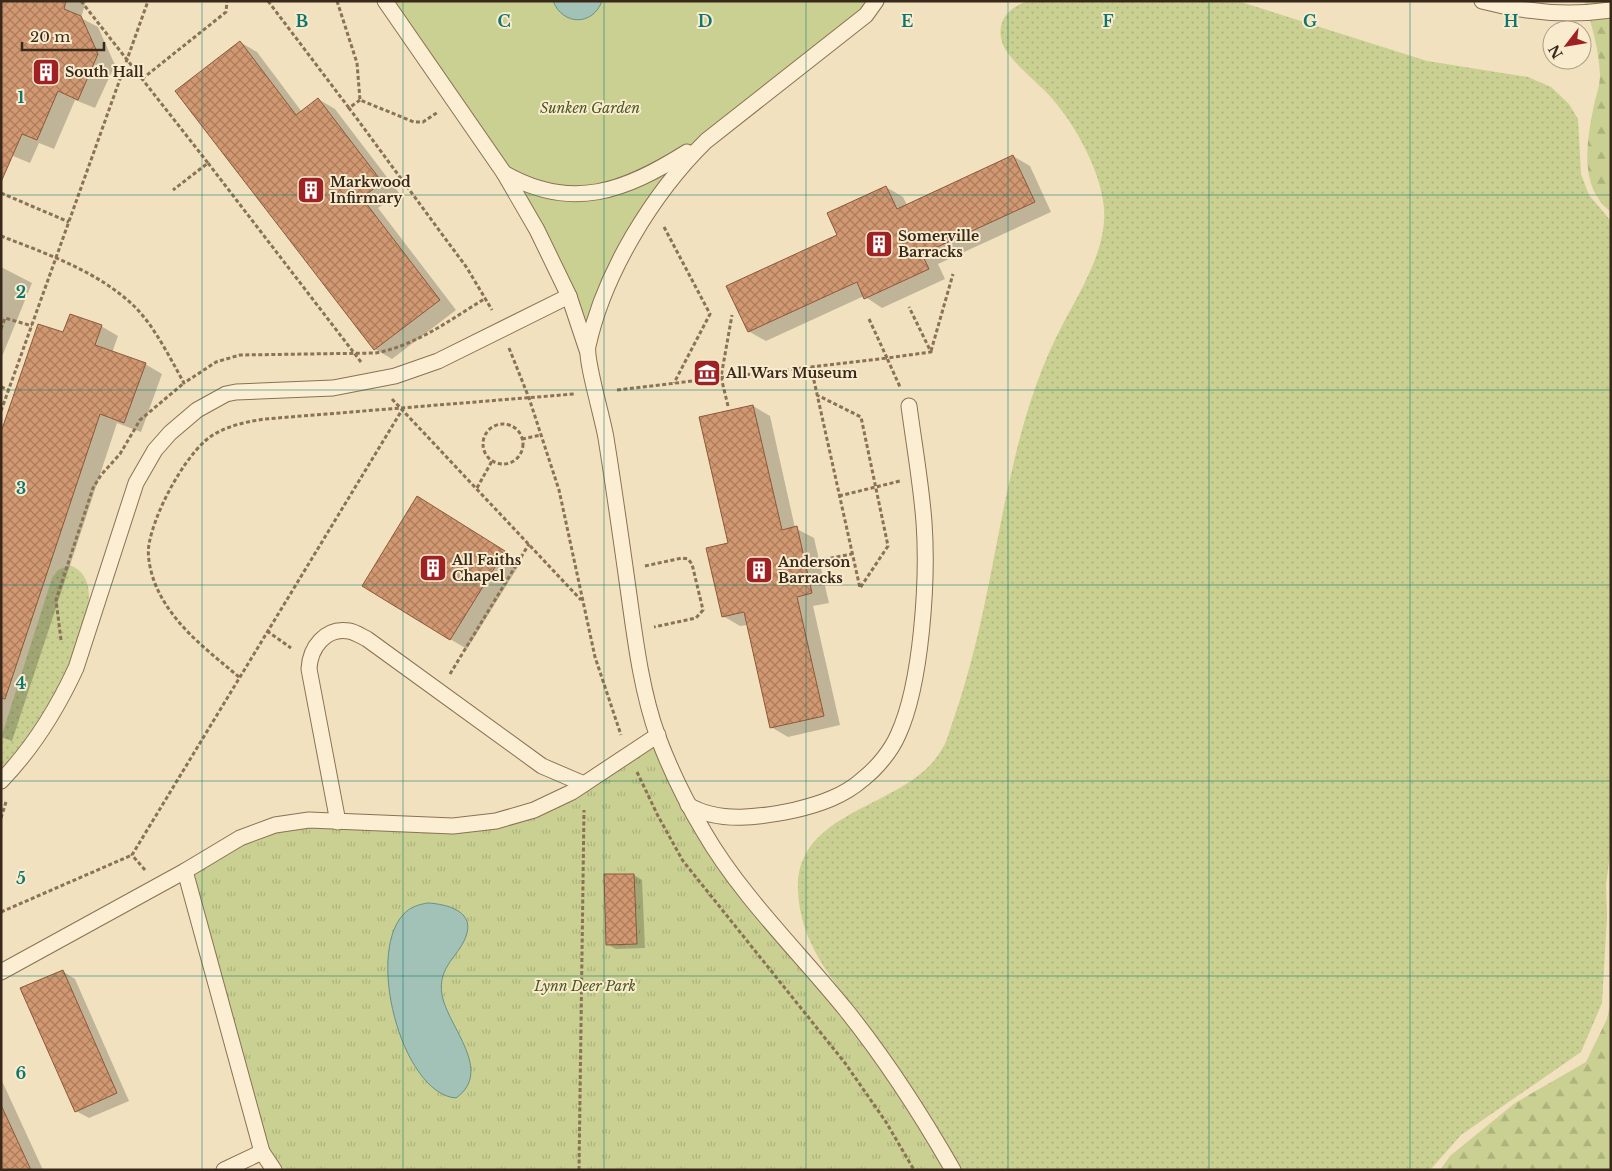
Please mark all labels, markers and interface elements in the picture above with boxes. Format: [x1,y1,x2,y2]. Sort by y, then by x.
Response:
text: B [296,11,309,31]
text: C [497,11,511,31]
text: D [698,11,712,31]
text: E [901,11,913,31]
text: F [1102,11,1114,31]
text: G [1303,11,1317,31]
text: H [1503,11,1519,31]
scale bar [22,20,105,52]
north arrow [1542,20,1592,70]
text: 20 m [30,27,70,46]
text: N [1545,41,1567,62]
building icon: South Hall [31,57,61,87]
place label: South Hall [65,63,144,81]
text: 1 [18,87,25,107]
park label: Sunken Garden [540,99,640,117]
place label: Markwood Infirmary [330,173,411,207]
building icon: Markwood Infirmary [296,175,326,205]
place label: Somerville Barracks [898,227,979,261]
building icon: Somerville Barracks [864,229,894,259]
text: 2 [16,282,26,302]
museum icon: All Wars Museum [692,358,722,388]
place label: All Wars Museum [725,364,858,382]
text: 3 [16,478,26,498]
place label: All Faiths Chapel [451,551,522,585]
building icon: All Faiths Chapel [418,553,448,583]
place label: Anderson Barracks [777,553,850,587]
building icon: Anderson Barracks [744,555,774,585]
text: 4 [16,673,26,693]
text: 5 [16,868,26,888]
park label: Lynn Deer Park [533,977,636,995]
text: 6 [16,1063,27,1083]

